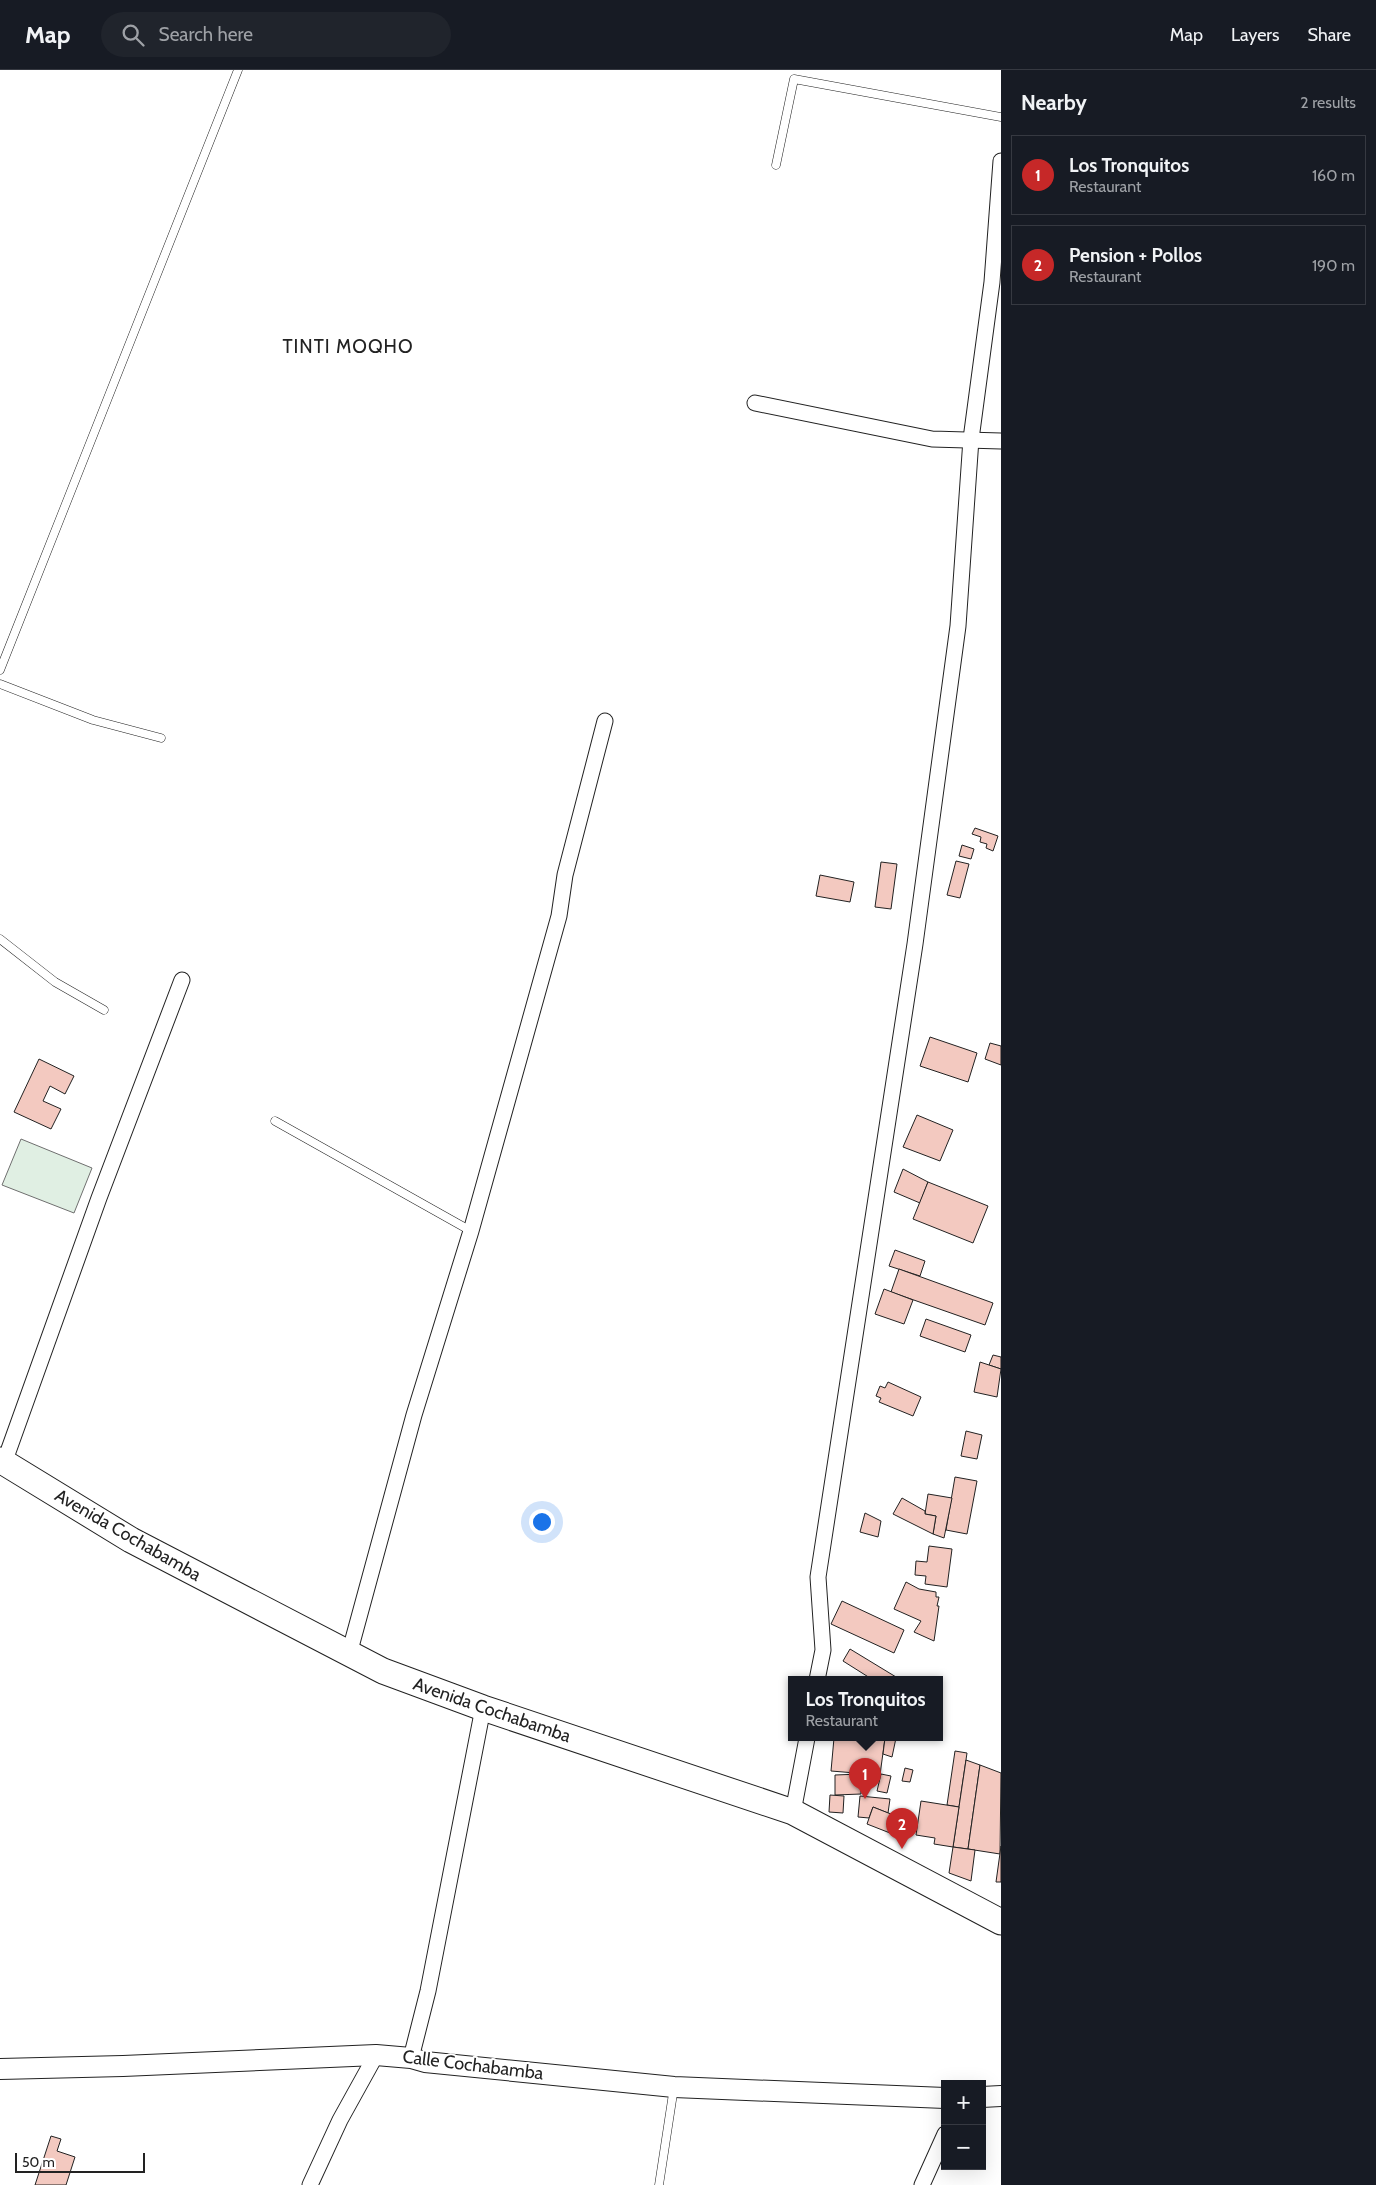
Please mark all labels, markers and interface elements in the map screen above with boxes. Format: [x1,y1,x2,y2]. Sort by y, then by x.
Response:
search box [101,12,451,57]
text: Map [25,20,71,49]
icon: search [119,21,147,49]
text: Search here [159,23,253,46]
text: Map [1170,24,1203,46]
text: Layers [1231,24,1280,46]
text: Share [1308,24,1351,46]
text: Nearby [1021,90,1087,115]
text: 2 results [1300,93,1356,112]
text: Los Tronquitos [1069,154,1189,177]
text: 1 [1035,166,1041,185]
text: 160 m [1312,166,1355,185]
text: Restaurant [1069,177,1141,196]
text: Pension + Pollos [1069,244,1202,267]
text: 2 [1034,256,1042,275]
text: 190 m [1312,256,1355,275]
text: Restaurant [1069,267,1141,286]
district label: TINTI MOQHO [282,335,414,358]
street label: Avenida Cochabamba [51,1484,205,1586]
your location [529,1509,555,1535]
street label: Avenida Cochabamba [410,1673,574,1747]
popup [788,1676,943,1741]
text: Los Tronquitos [805,1688,926,1711]
text: Restaurant [805,1711,878,1730]
pin: 1 [849,1758,881,1799]
pin: 2 [886,1808,918,1849]
street label: Calle Cochabamba [401,2045,545,2085]
map controls [941,2080,986,2170]
button: + [941,2080,986,2125]
button: − [941,2125,986,2170]
scale bar [15,2150,145,2173]
text: 50 m [22,2153,55,2171]

